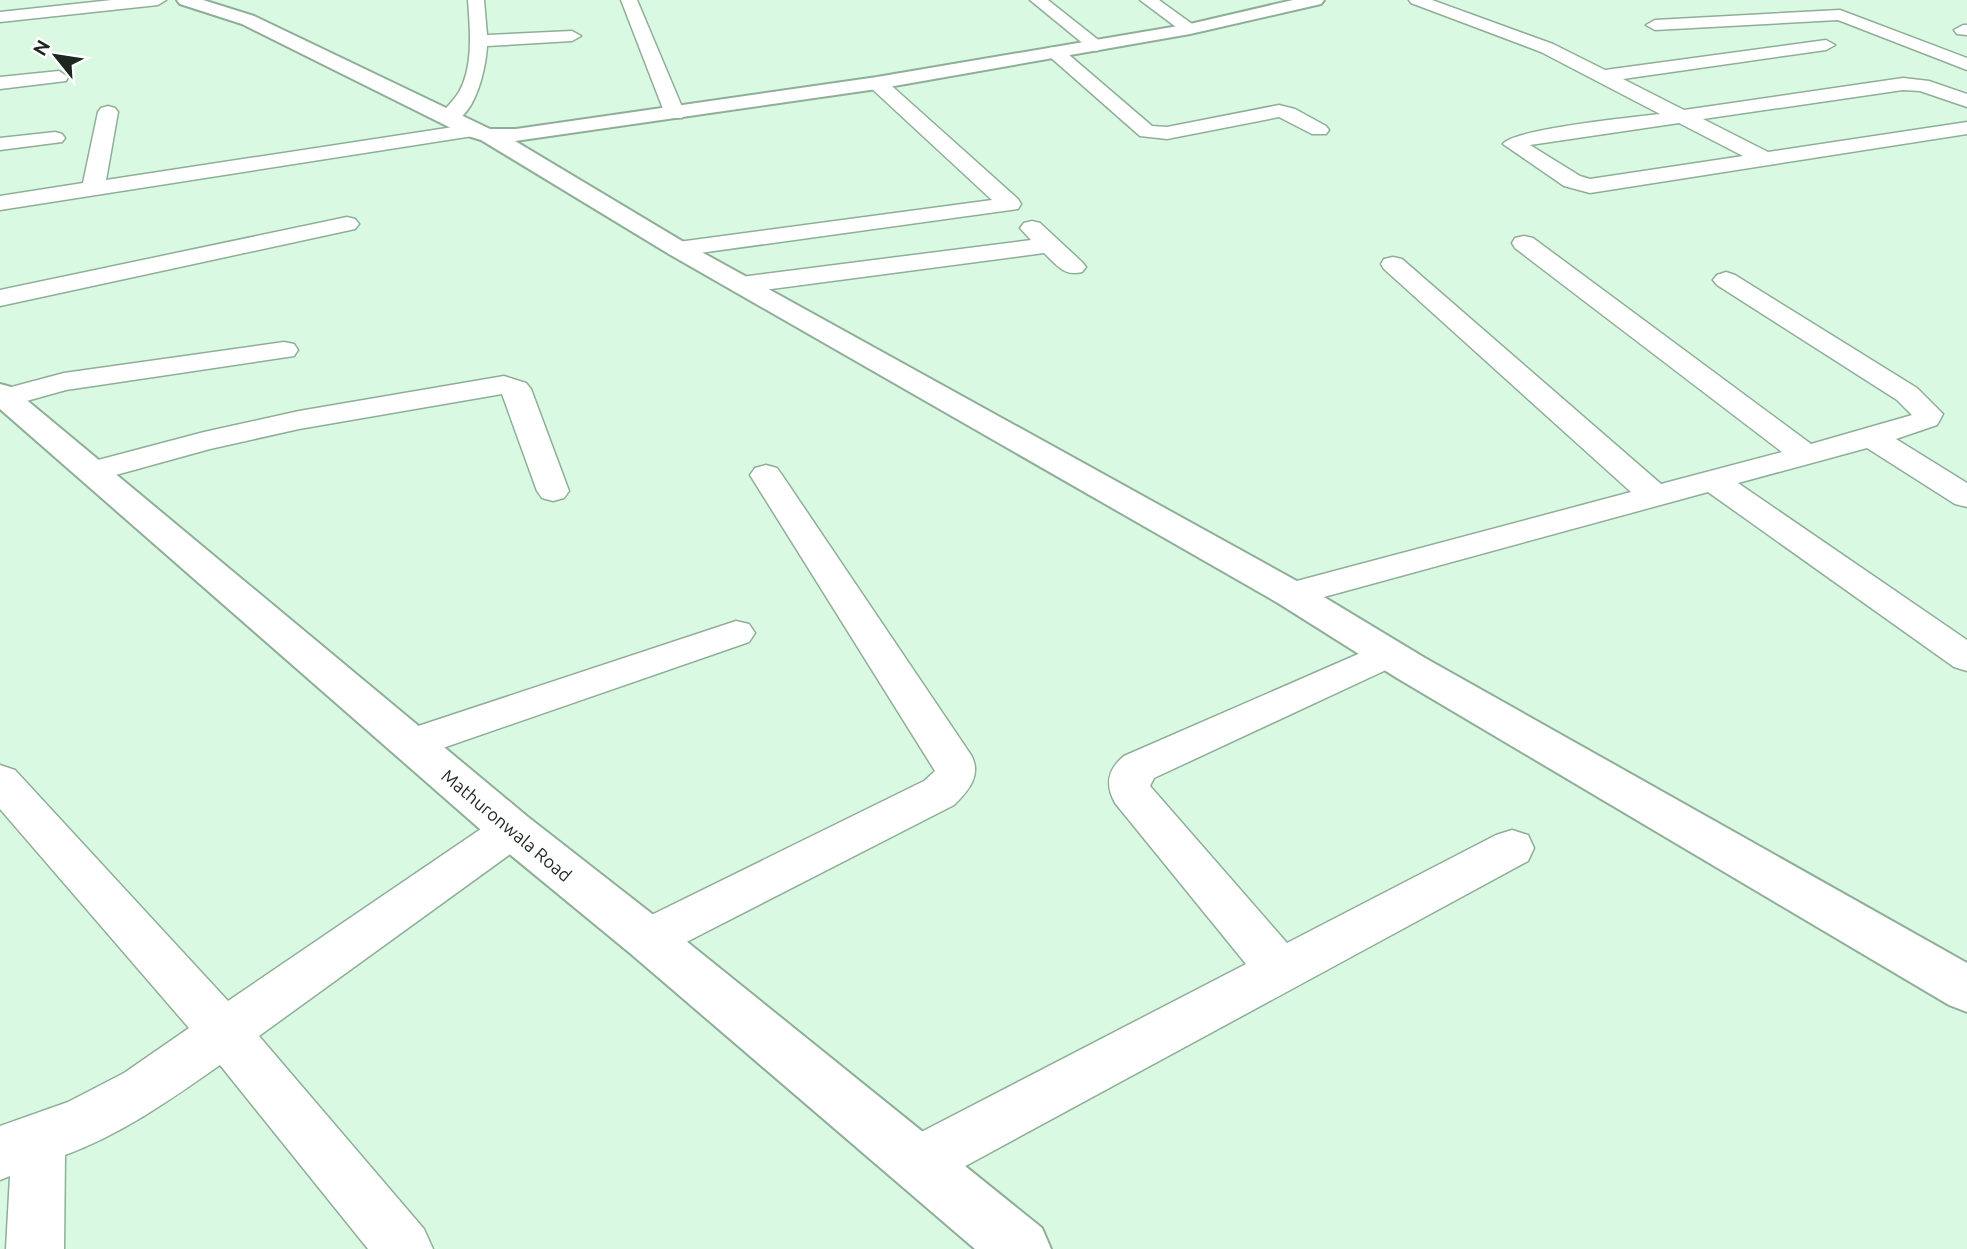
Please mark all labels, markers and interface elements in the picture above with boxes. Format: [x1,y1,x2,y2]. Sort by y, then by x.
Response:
north arrow [21,21,91,91]
text: N [28,36,54,59]
street label: Mathuronwala Road [438,765,576,885]

